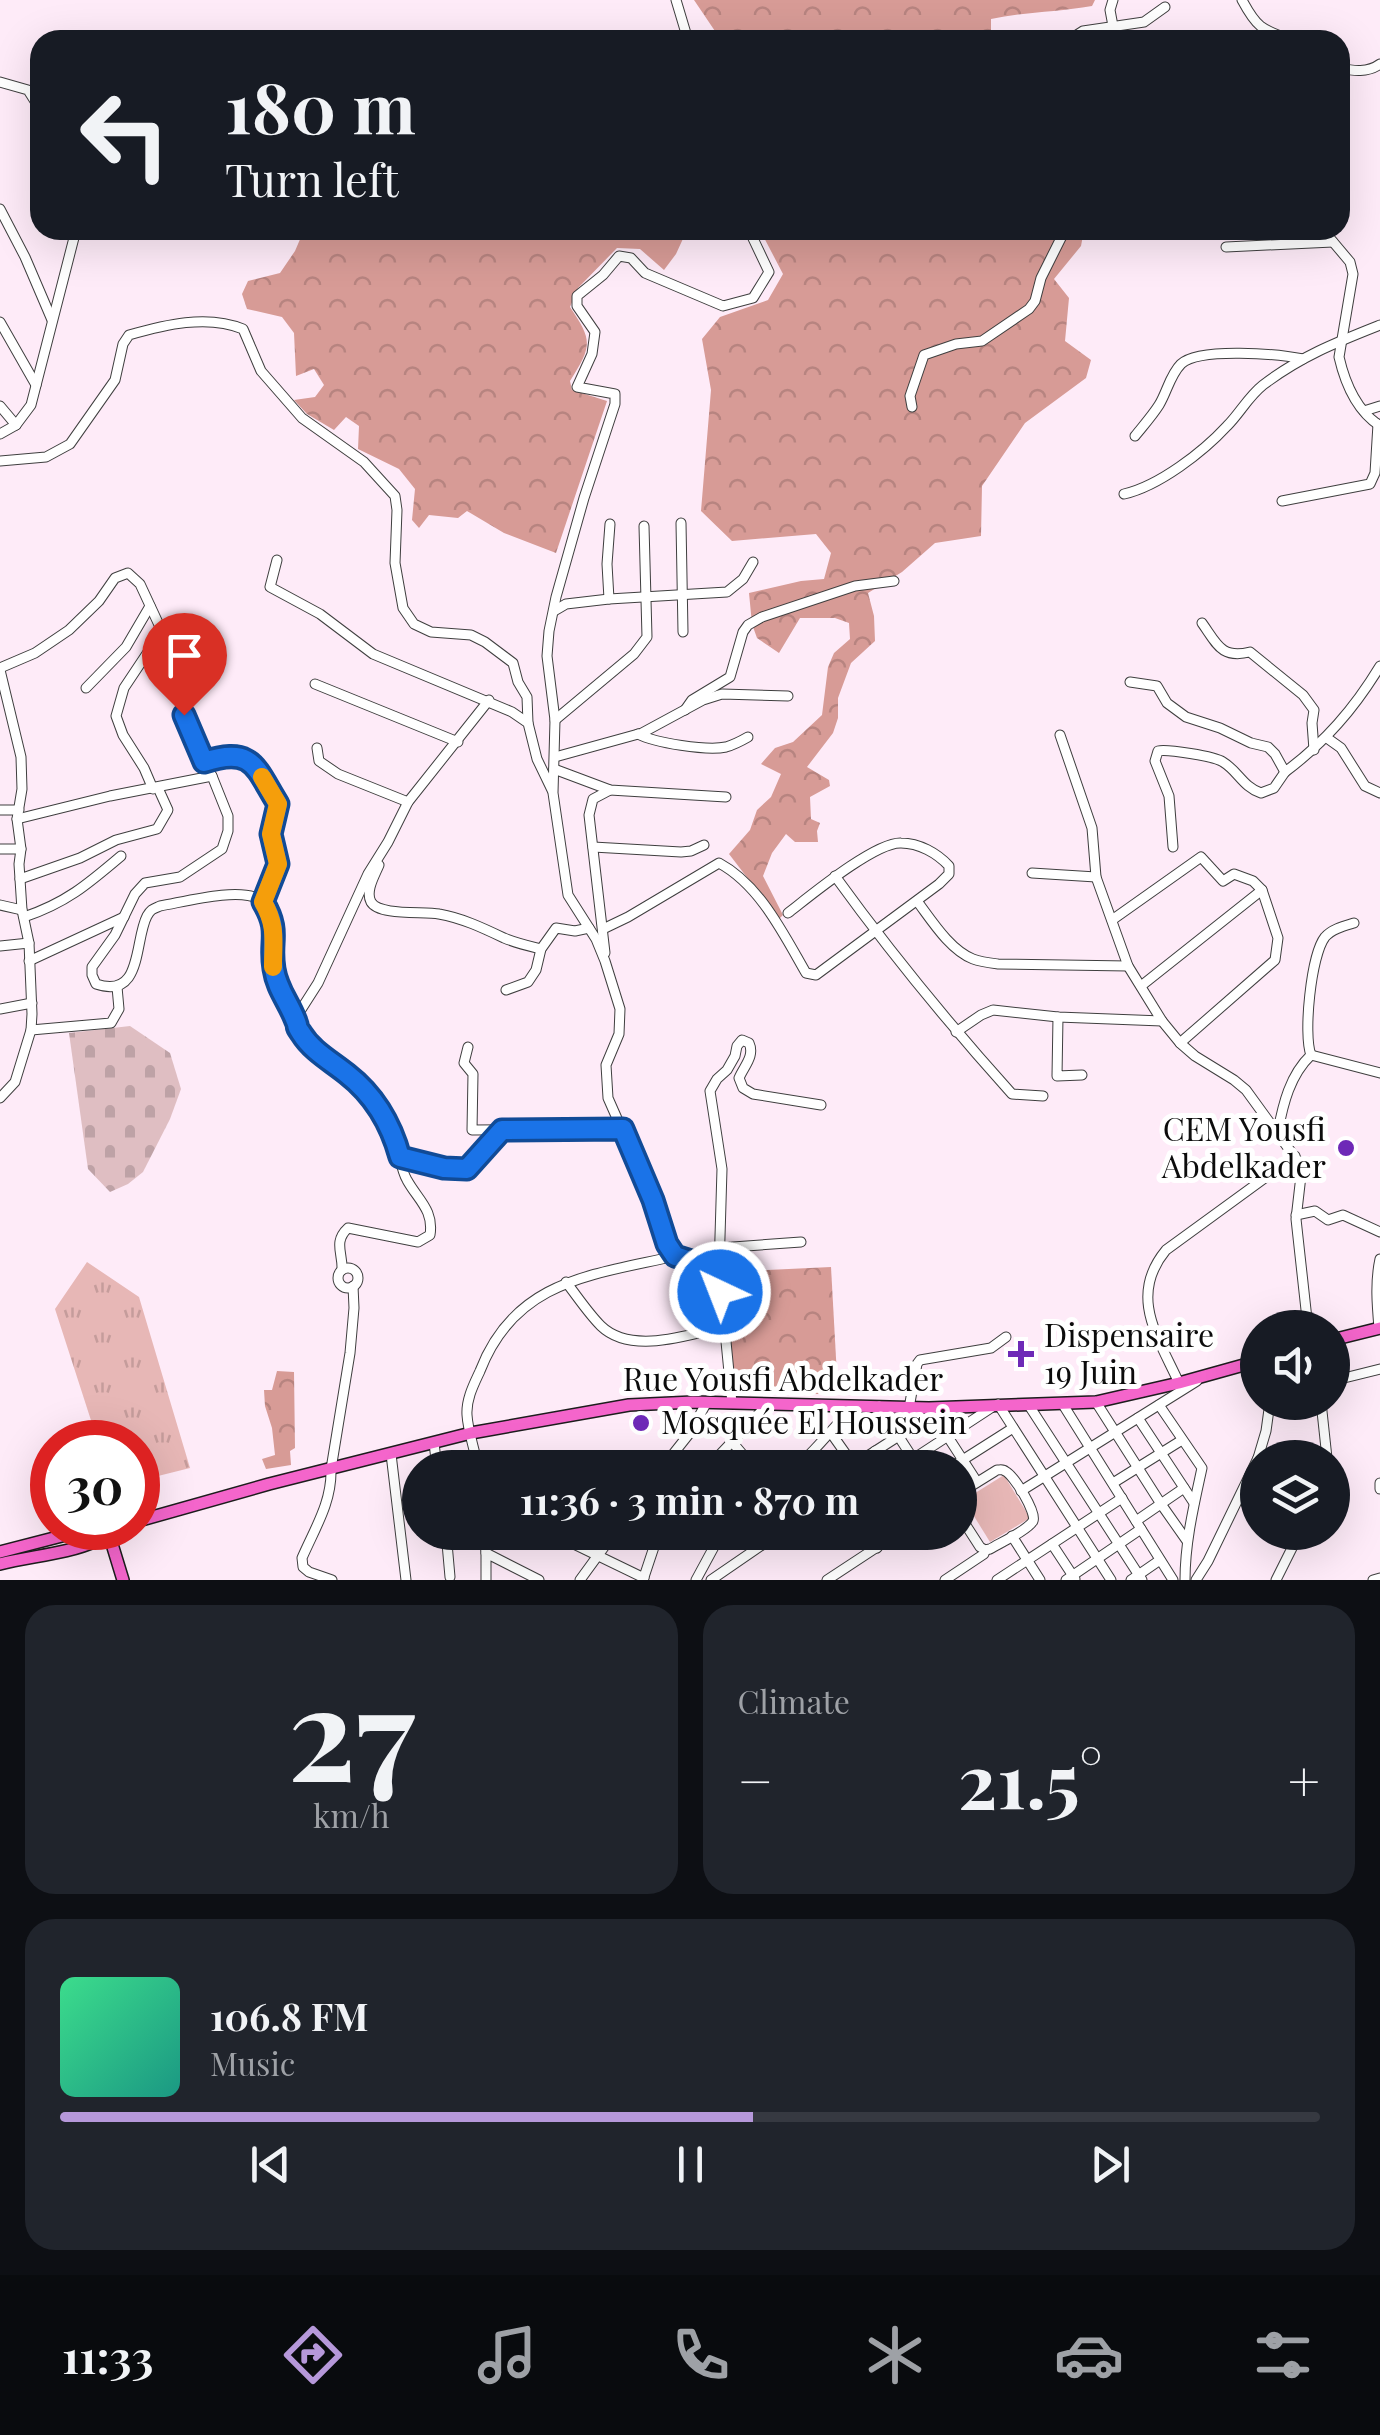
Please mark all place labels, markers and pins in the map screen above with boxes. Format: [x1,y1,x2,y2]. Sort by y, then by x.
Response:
pin [142,613,227,716]
place label: CEM Yousfi Abdelkader [1161,1106,1326,1186]
marker: CEM Yousfi Abdelkader [1335,1137,1357,1159]
place label: Dispensaire 19 Juin [1044,1312,1214,1392]
marker: Dispensaire 19 Juin [1008,1341,1034,1367]
place label: Mosquée El Houssein [661,1399,967,1442]
marker: Mosquée El Houssein [630,1412,652,1434]

